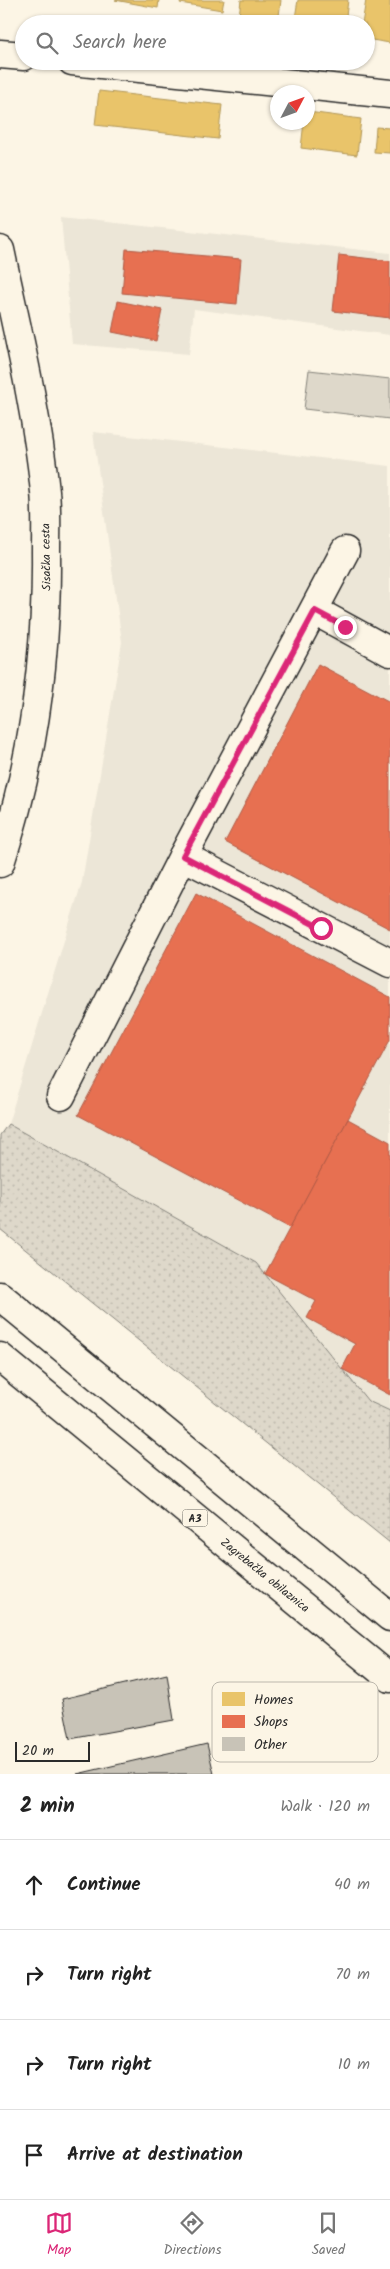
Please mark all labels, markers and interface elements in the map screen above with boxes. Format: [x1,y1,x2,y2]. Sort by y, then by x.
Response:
search box [15,15,375,70]
text: Search here [73,28,167,58]
icon: search [33,29,61,57]
north arrow [270,85,315,130]
street label: Sisačka cesta [36,523,57,591]
route end [334,616,357,639]
route start [310,917,333,940]
road number: A3 [182,1510,208,1526]
street label: Zagrebačka obilaznica [216,1533,314,1618]
legend [212,1682,378,1762]
text: Homes [254,1689,293,1711]
text: Shops [254,1711,288,1733]
text: Other [254,1734,288,1756]
scale bar [15,1739,90,1762]
text: 20 m [22,1740,54,1762]
text: 2 min [20,1790,75,1823]
text: Walk · 120 m [280,1794,370,1819]
text: Continue [67,1870,140,1900]
icon: ahead [20,1871,48,1899]
text: 40 m [334,1872,370,1897]
text: Turn right [67,1960,152,1990]
icon: right [20,1961,48,1989]
text: 70 m [335,1962,370,1987]
text: Turn right [67,2050,152,2080]
icon: right [20,2051,48,2079]
text: 10 m [338,2052,370,2077]
text: Arrive at destination [67,2140,243,2170]
icon: arrive [20,2141,48,2169]
tab: Map [45,2209,73,2261]
tab: Directions [163,2209,221,2261]
tab: Saved [312,2209,345,2261]

